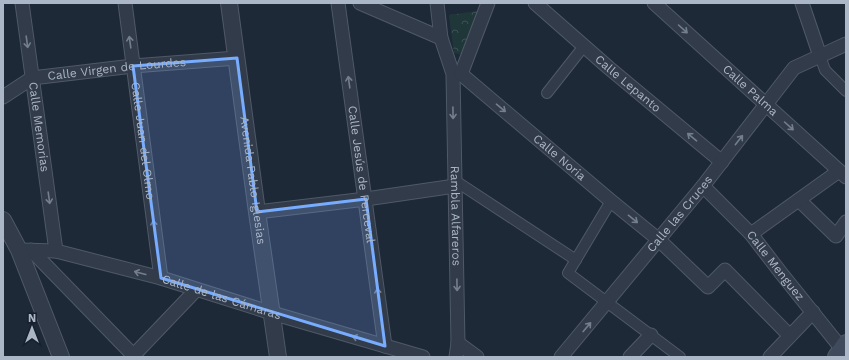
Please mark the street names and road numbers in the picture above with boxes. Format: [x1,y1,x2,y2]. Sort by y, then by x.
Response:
street label: Calle Lepanto [592,52,664,115]
street label: Calle Virgen de Lourdes [47,55,187,83]
street label: Calle Palma [720,62,781,119]
street label: Calle Memorias [26,81,52,173]
street label: Calle Juan del Olmo [128,81,158,201]
street label: Calle Jesús de Perceval [345,105,378,244]
street label: Avenida Pablo Iglesias [237,115,269,245]
street label: Calle Noria [530,131,589,184]
street label: Rambla Alfareros [448,166,464,266]
street label: Calle las Cruces [644,173,715,255]
street label: Calle Menguez [744,228,807,303]
street label: Calle de las Cámaras [160,272,283,322]

